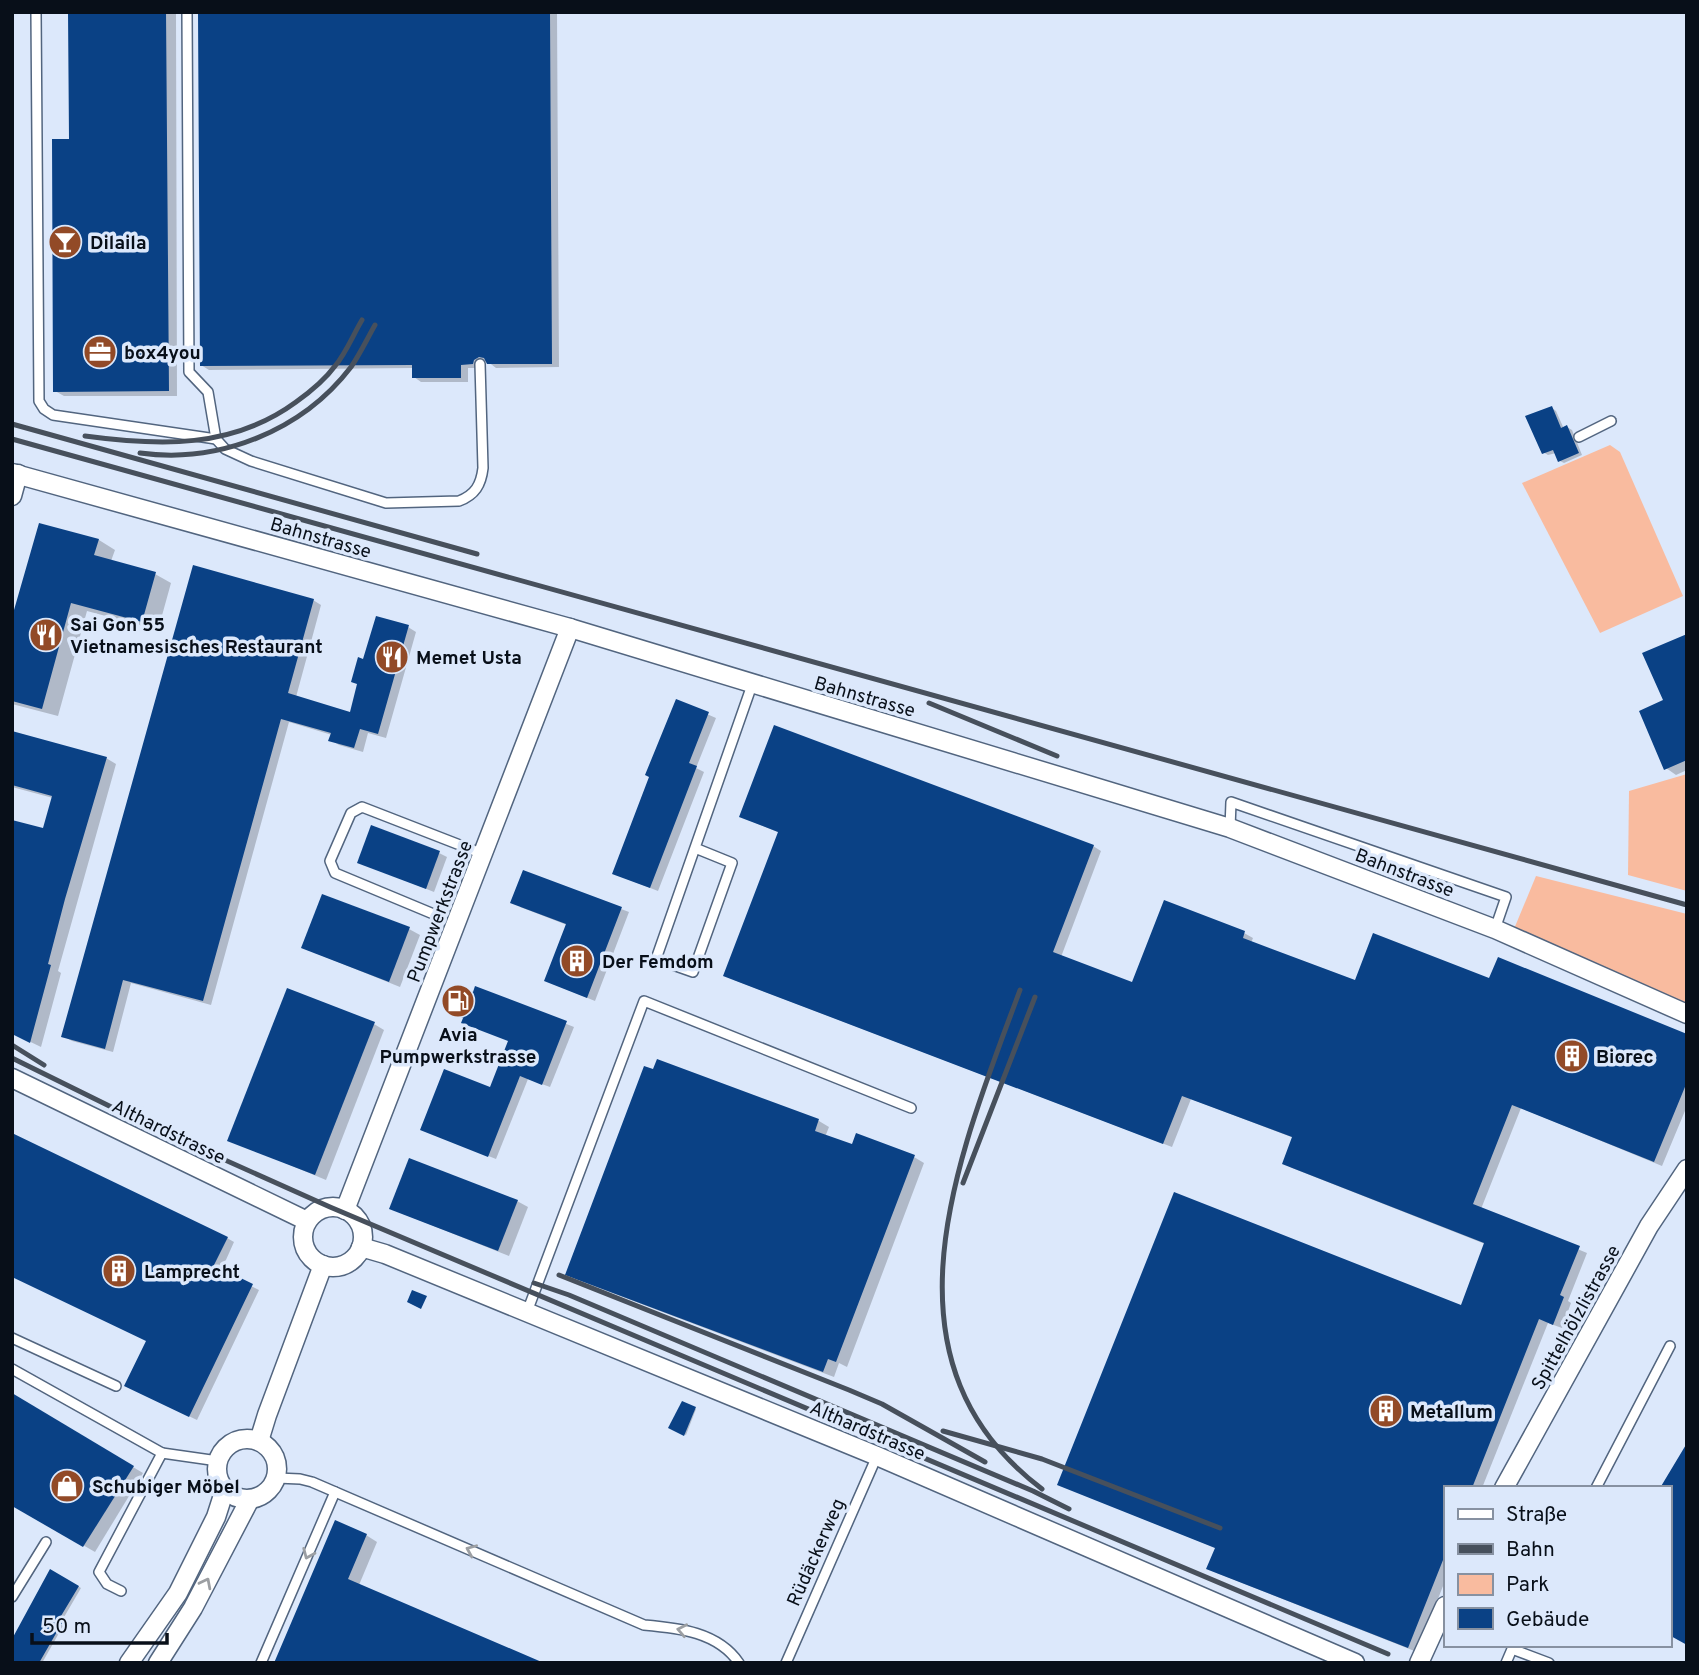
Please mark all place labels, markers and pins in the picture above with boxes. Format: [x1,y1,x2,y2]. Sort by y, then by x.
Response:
bar icon: Dilaila [46,223,84,261]
place label: Dilaila [90,232,146,256]
office icon: box4you [81,333,119,371]
place label: box4you [124,342,201,366]
place label: Sai Gon 55 Vietnamesisches Restaurant [70,614,323,660]
restaurant icon: Sai Gon 55 Vietnamesisches Restaurant [27,616,65,654]
restaurant icon: Memet Usta [373,638,411,676]
place label: Memet Usta [416,647,522,671]
building icon: Der Femdom [558,942,596,980]
place label: Der Femdom [602,951,714,975]
fuel station icon: Avia Pumpwerkstrasse [439,982,477,1020]
place label: Avia Pumpwerkstrasse [380,1024,536,1070]
building icon: Biorec [1553,1037,1591,1075]
place label: Biorec [1596,1046,1654,1070]
building icon: Lamprecht [100,1252,138,1290]
place label: Lamprecht [144,1261,240,1285]
building icon: Metallum [1367,1392,1405,1430]
place label: Metallum [1410,1401,1493,1425]
shop icon: Schubiger Möbel [48,1467,86,1505]
place label: Schubiger Möbel [92,1476,240,1500]

